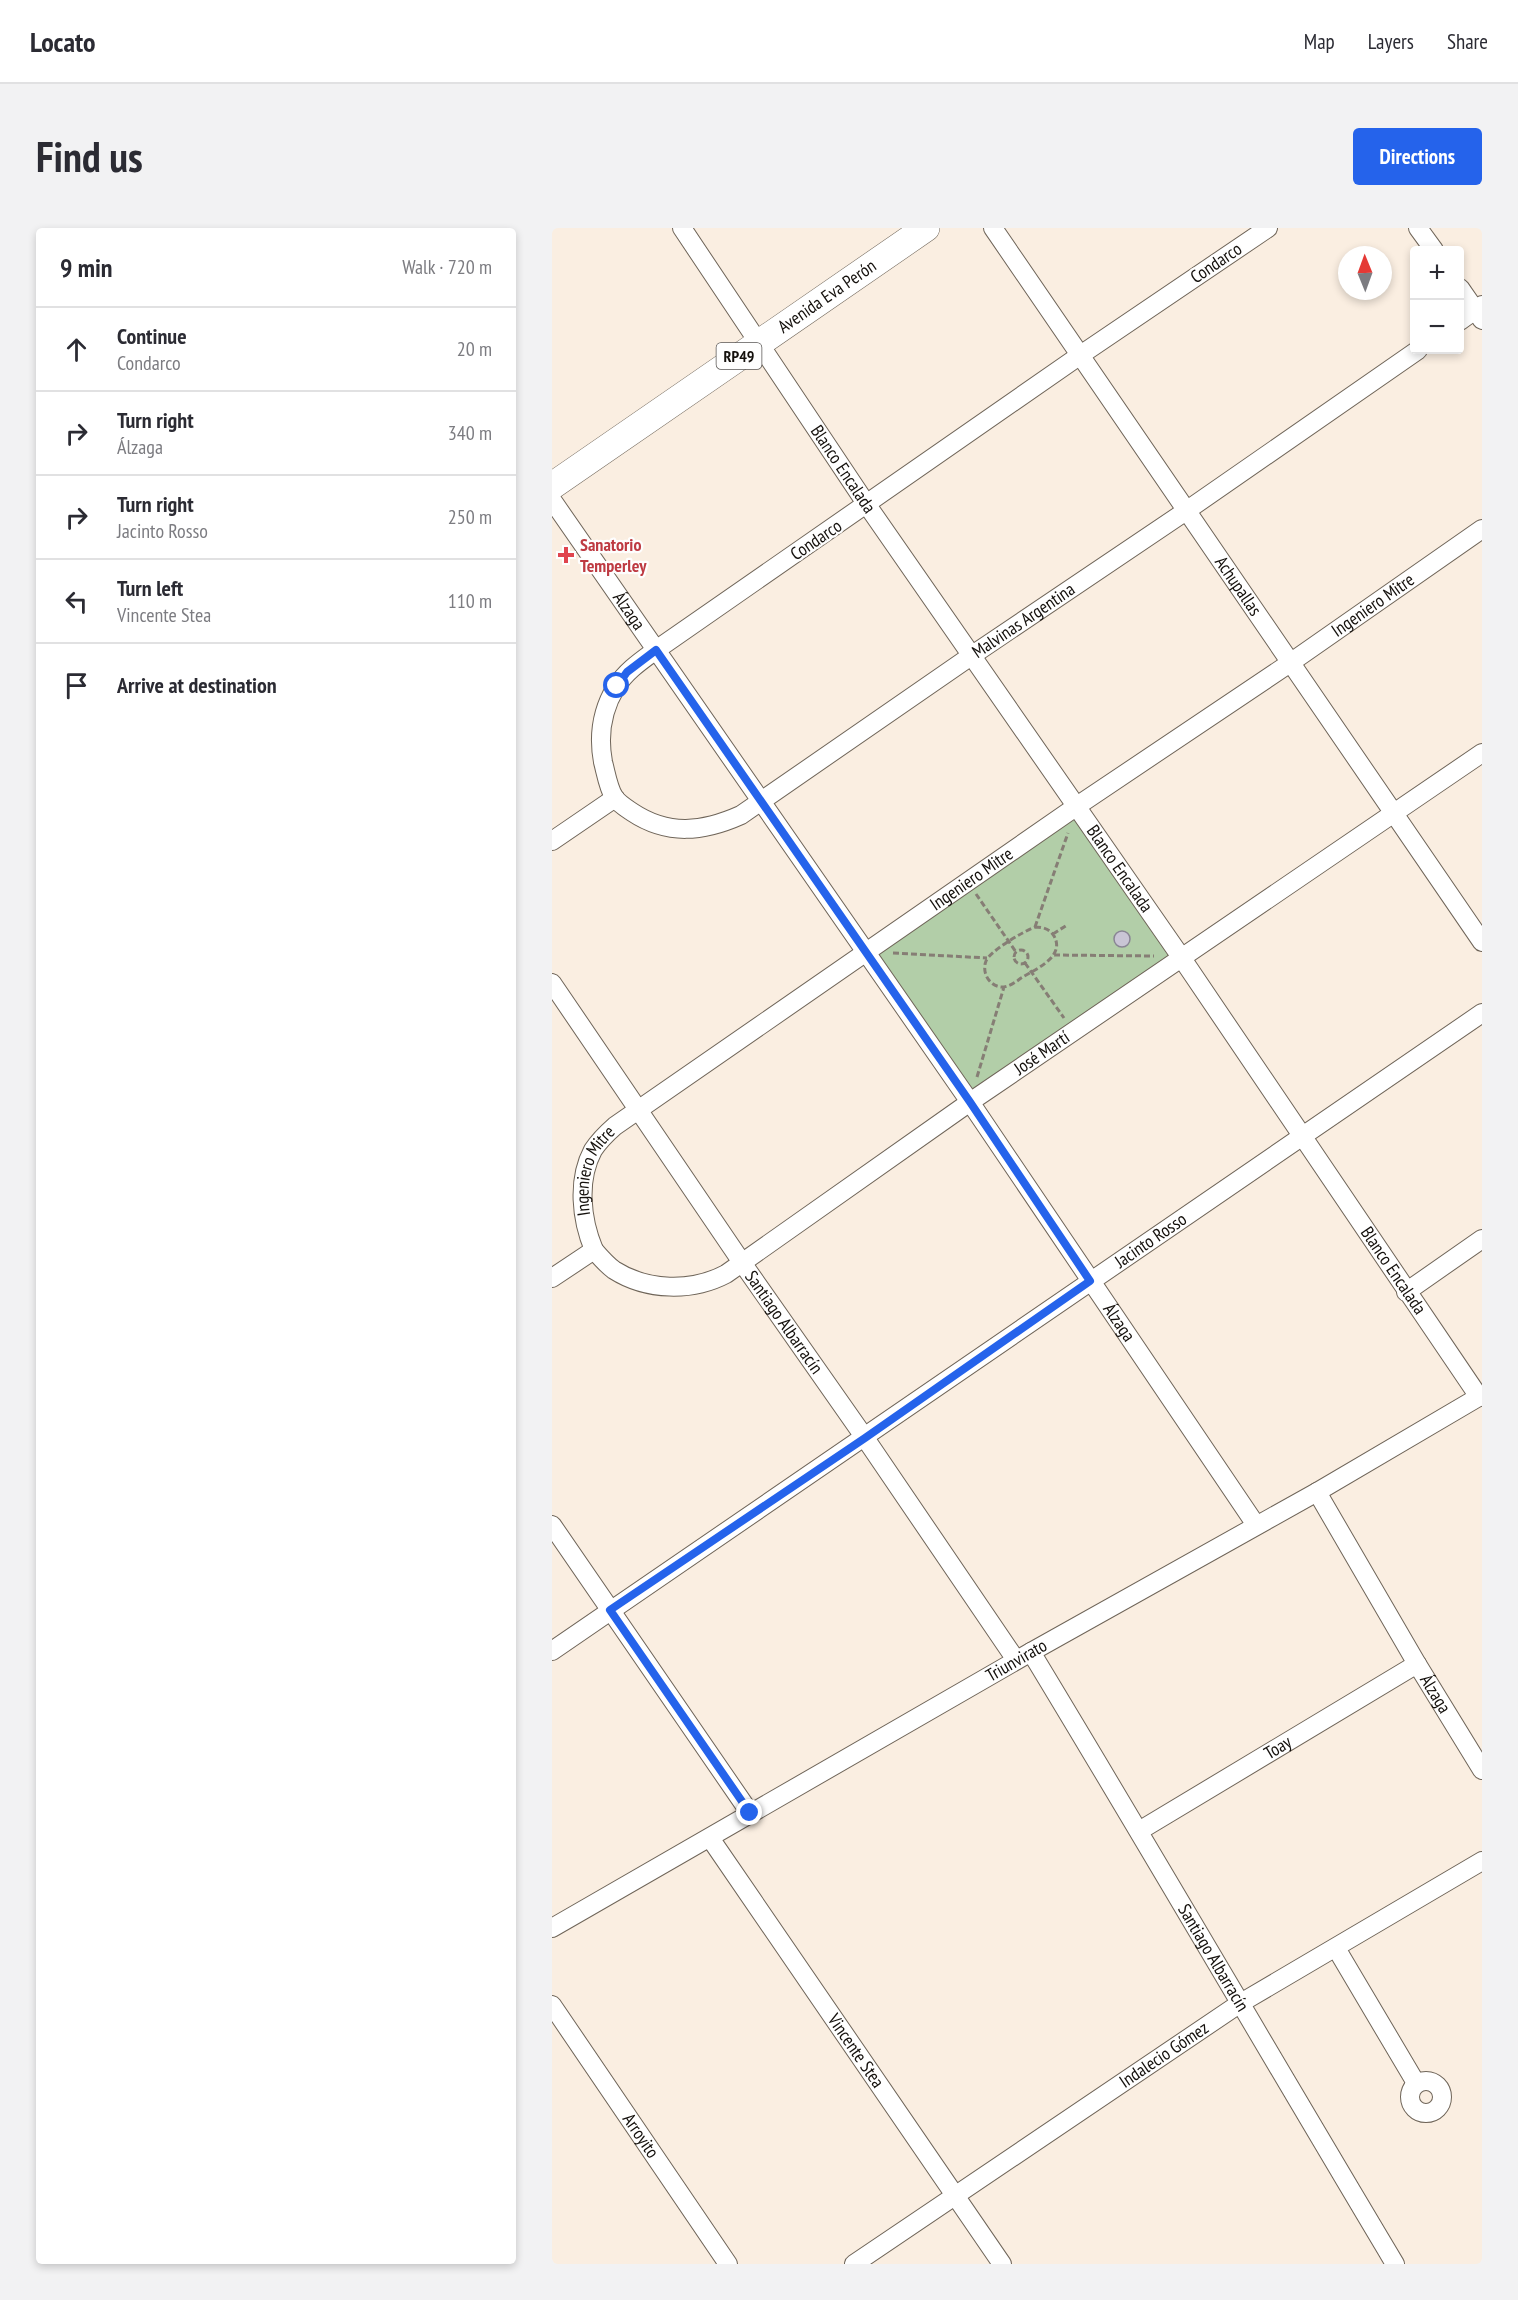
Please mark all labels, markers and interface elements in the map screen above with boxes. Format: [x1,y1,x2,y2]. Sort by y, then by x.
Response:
text: Locato [30,23,96,60]
text: Map [1304,28,1335,55]
text: Layers [1368,28,1414,55]
text: Share [1447,28,1488,55]
button: Directions [1353,128,1482,185]
text: Find us [36,129,143,184]
street label: Condarco [1186,237,1246,288]
north arrow [1338,246,1392,300]
map controls [1410,246,1464,354]
button: + [1410,246,1464,300]
text: 9 min [60,251,113,284]
text: Walk · 720 m [402,254,492,280]
street label: Avenida Eva Perón [773,254,880,338]
button: − [1410,300,1464,354]
text: Continue [117,322,187,350]
icon: ahead [60,333,93,366]
text: 20 m [457,336,492,362]
road number: RP49 [716,343,762,369]
text: Condarco [117,350,181,376]
text: Turn right [117,406,194,434]
icon: right [60,417,93,450]
text: 340 m [448,420,492,446]
street label: Blanco Encalada [806,420,881,517]
text: Álzaga [117,434,163,460]
text: Turn right [117,490,194,518]
icon: right [60,501,93,534]
text: 250 m [448,504,492,530]
street label: Condarco [786,514,846,565]
text: Jacinto Rosso [117,518,208,544]
place label: Sanatorio Temperley [580,533,647,577]
marker: Sanatorio Temperley [557,546,575,564]
street label: Achupallas [1210,552,1267,620]
street label: Ingeniero Mitre [1327,568,1419,642]
text: Turn left [117,574,183,602]
street label: Malvinas Argentina [968,577,1079,663]
icon: left [60,585,93,618]
street label: Álzaga [608,587,651,634]
text: 110 m [448,588,492,614]
text: Vincente Stea [117,602,211,628]
icon: arrive [60,669,93,702]
text: Arrive at destination [117,671,277,699]
route start [603,672,629,698]
street label: Blanco Encalada [1082,820,1158,917]
street label: Ingeniero Mitre [925,842,1017,915]
street label: José Martí [1009,1025,1074,1080]
street label: Ingeniero Mitre [570,1120,619,1218]
street label: Jacinto Rosso [1109,1207,1191,1273]
street label: Blanco Encalada [1356,1222,1432,1318]
street label: Santiago Albarracín [740,1266,828,1378]
street label: Álzaga [1098,1299,1141,1346]
street label: Triunvirato [982,1633,1051,1687]
street label: Álzaga [1415,1670,1456,1717]
street label: Toay [1260,1730,1296,1764]
route end [736,1799,762,1825]
street label: Santiago Albarracín [1173,1900,1254,2015]
street label: Vincente Stea [822,2008,890,2092]
street label: Indalecio Gómez [1115,2016,1213,2093]
street label: Arroyito [618,2109,665,2162]

